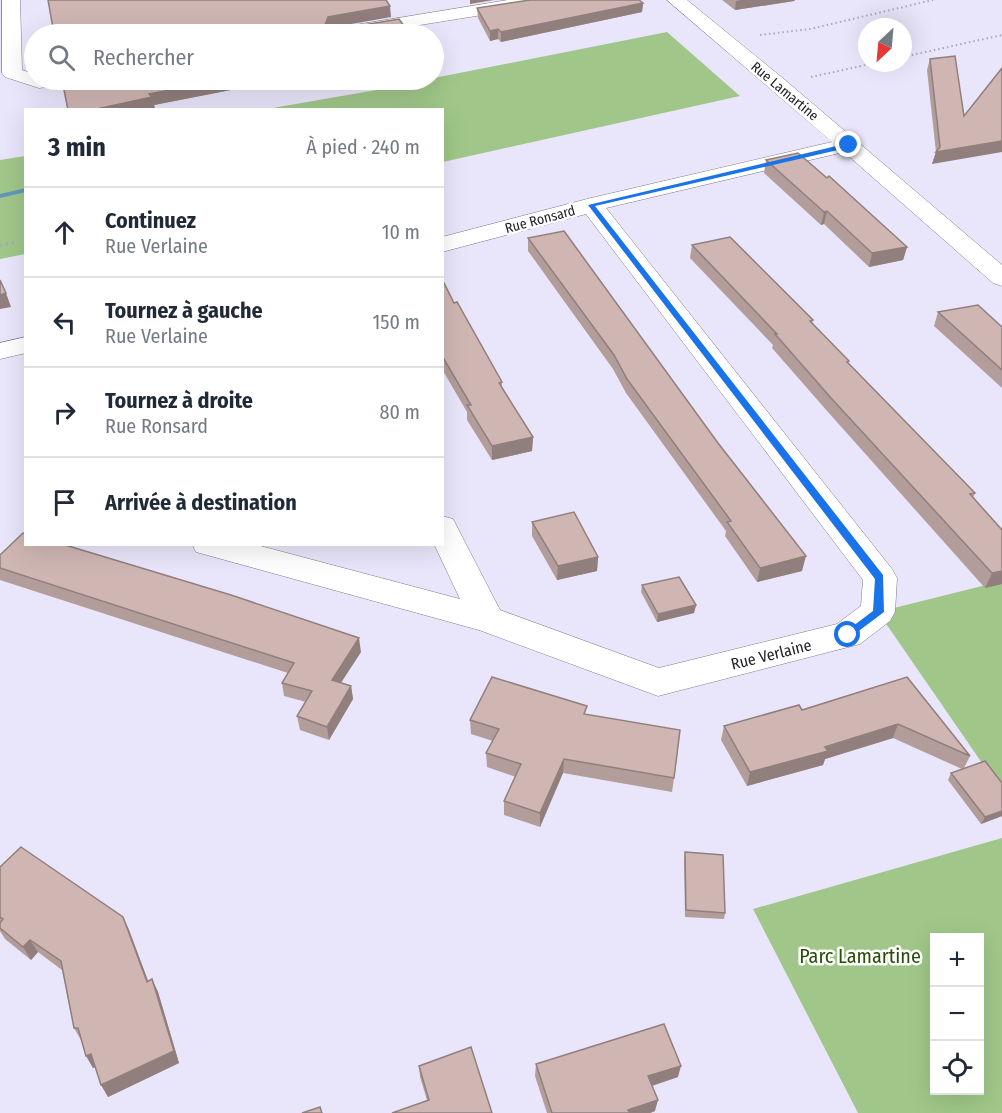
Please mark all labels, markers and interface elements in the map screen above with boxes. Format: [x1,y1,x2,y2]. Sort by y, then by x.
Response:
north arrow [858,18,912,72]
search box [24,24,444,90]
icon: search [45,41,78,74]
text: Rechercher [93,44,194,71]
street label: Rue Lamartine [747,58,822,125]
route end [835,131,861,157]
text: 3 min [48,132,106,163]
text: À pied · 240 m [306,135,420,159]
street label: Rue Ronsard [503,202,577,237]
text: Continuez [105,207,196,234]
icon: ahead [48,216,81,249]
text: 10 m [382,220,420,244]
text: Rue Verlaine [105,234,208,258]
text: Tournez à gauche [105,297,263,324]
icon: left [48,306,81,339]
text: 150 m [373,310,420,334]
text: Rue Verlaine [105,324,208,348]
text: Tournez à droite [105,387,253,414]
icon: right [48,396,81,429]
text: 80 m [380,400,420,424]
text: Rue Ronsard [105,414,208,438]
icon: arrive [48,486,81,519]
text: Arrivée à destination [105,489,297,516]
route start [834,621,860,647]
street label: Rue Verlaine [729,635,813,674]
map controls [930,933,984,1095]
button: + [930,933,984,987]
park label: Parc Lamartine [799,944,921,968]
button: − [930,987,984,1041]
button: locate [930,1041,984,1095]

